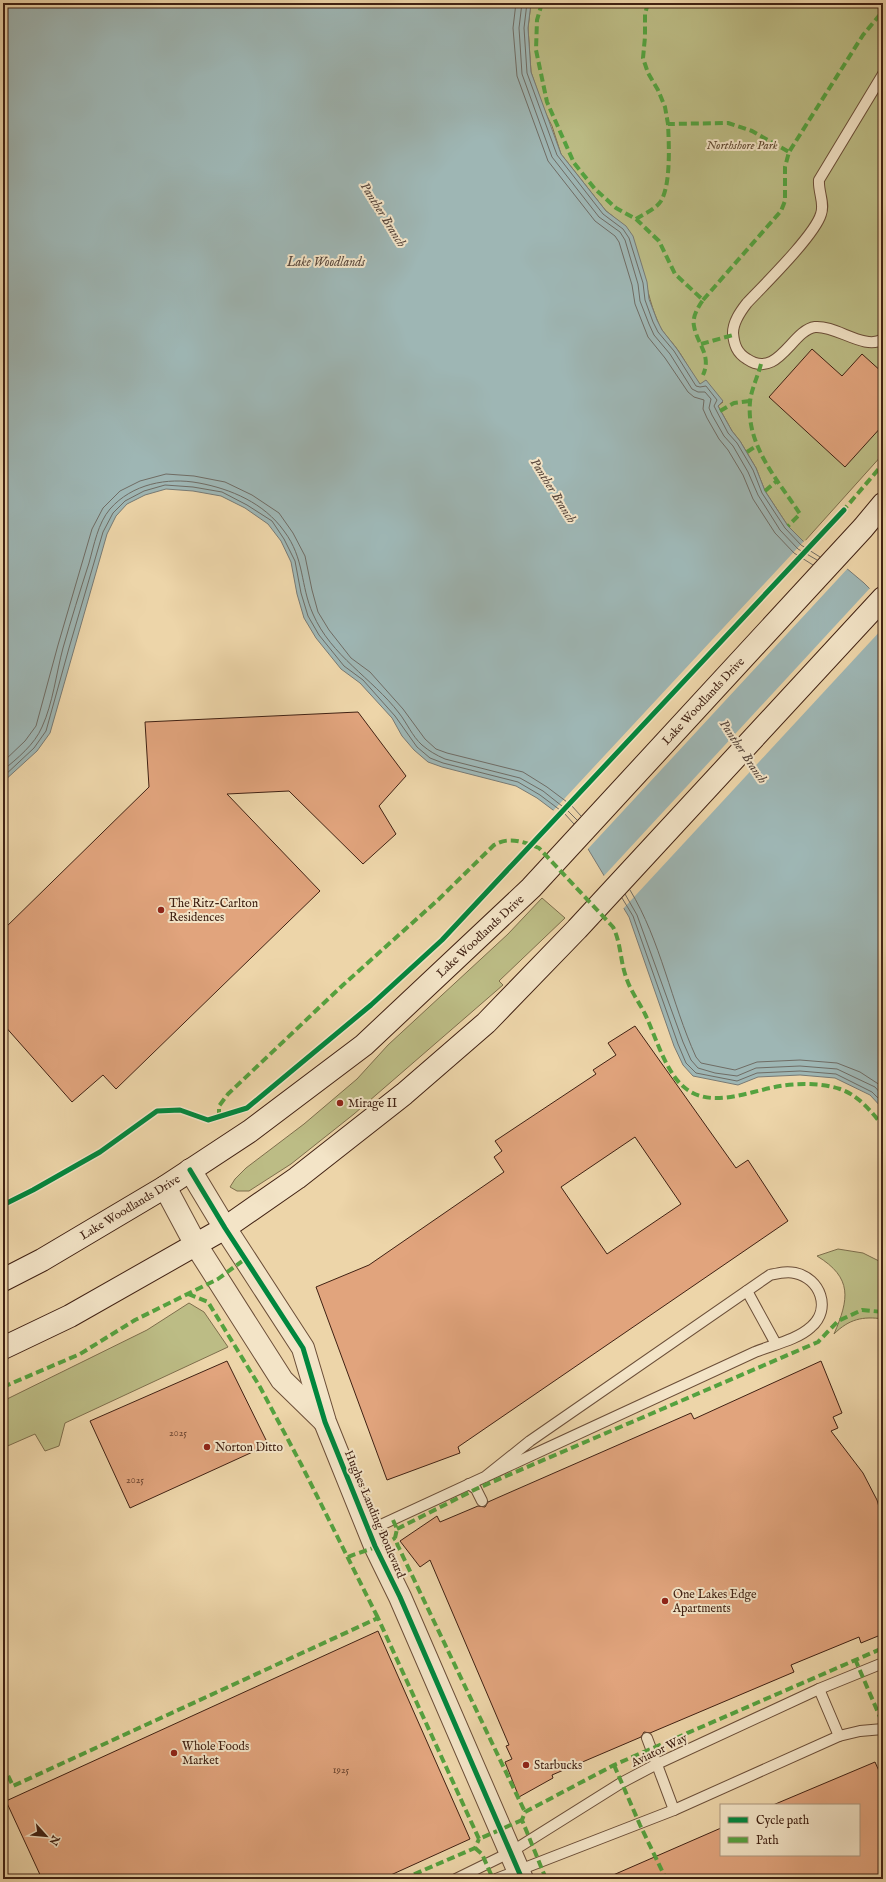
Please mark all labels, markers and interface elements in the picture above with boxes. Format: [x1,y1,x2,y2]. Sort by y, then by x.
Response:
park label: Northshore Park [706,138,778,153]
water label: Panther Branch [356,179,410,251]
water label: Lake Woodlands [286,254,365,271]
water label: Panther Branch [526,455,580,527]
street label: Lake Woodlands Drive [659,654,748,748]
water label: Panther Branch [715,717,771,788]
street label: Lake Woodlands Drive [433,892,528,981]
place label: The Ritz-Carlton Residences [169,896,259,925]
marker: The Ritz-Carlton Residences [156,905,166,915]
place label: Mirage II [348,1096,397,1111]
marker: Mirage II [335,1098,345,1108]
street label: Lake Woodlands Drive [77,1171,184,1243]
house number: 2025 [169,1427,187,1440]
place label: Norton Ditto [215,1440,283,1455]
marker: Norton Ditto [202,1442,212,1452]
street label: Hughes Landing Boulevard [341,1448,409,1581]
house number: 2025 [126,1474,144,1487]
place label: One Lakes Edge Apartments [672,1587,757,1617]
marker: One Lakes Edge Apartments [660,1596,670,1606]
street label: Aviator Way [628,1730,690,1771]
place label: Whole Foods Market [182,1739,249,1768]
marker: Whole Foods Market [169,1748,179,1758]
place label: Starbucks [534,1758,582,1773]
marker: Starbucks [521,1760,531,1770]
house number: 1925 [333,1764,350,1777]
legend [720,1804,860,1856]
text: Cycle path [756,1813,810,1829]
north arrow [26,1816,66,1856]
text: N [45,1832,63,1848]
text: Path [756,1833,779,1848]

